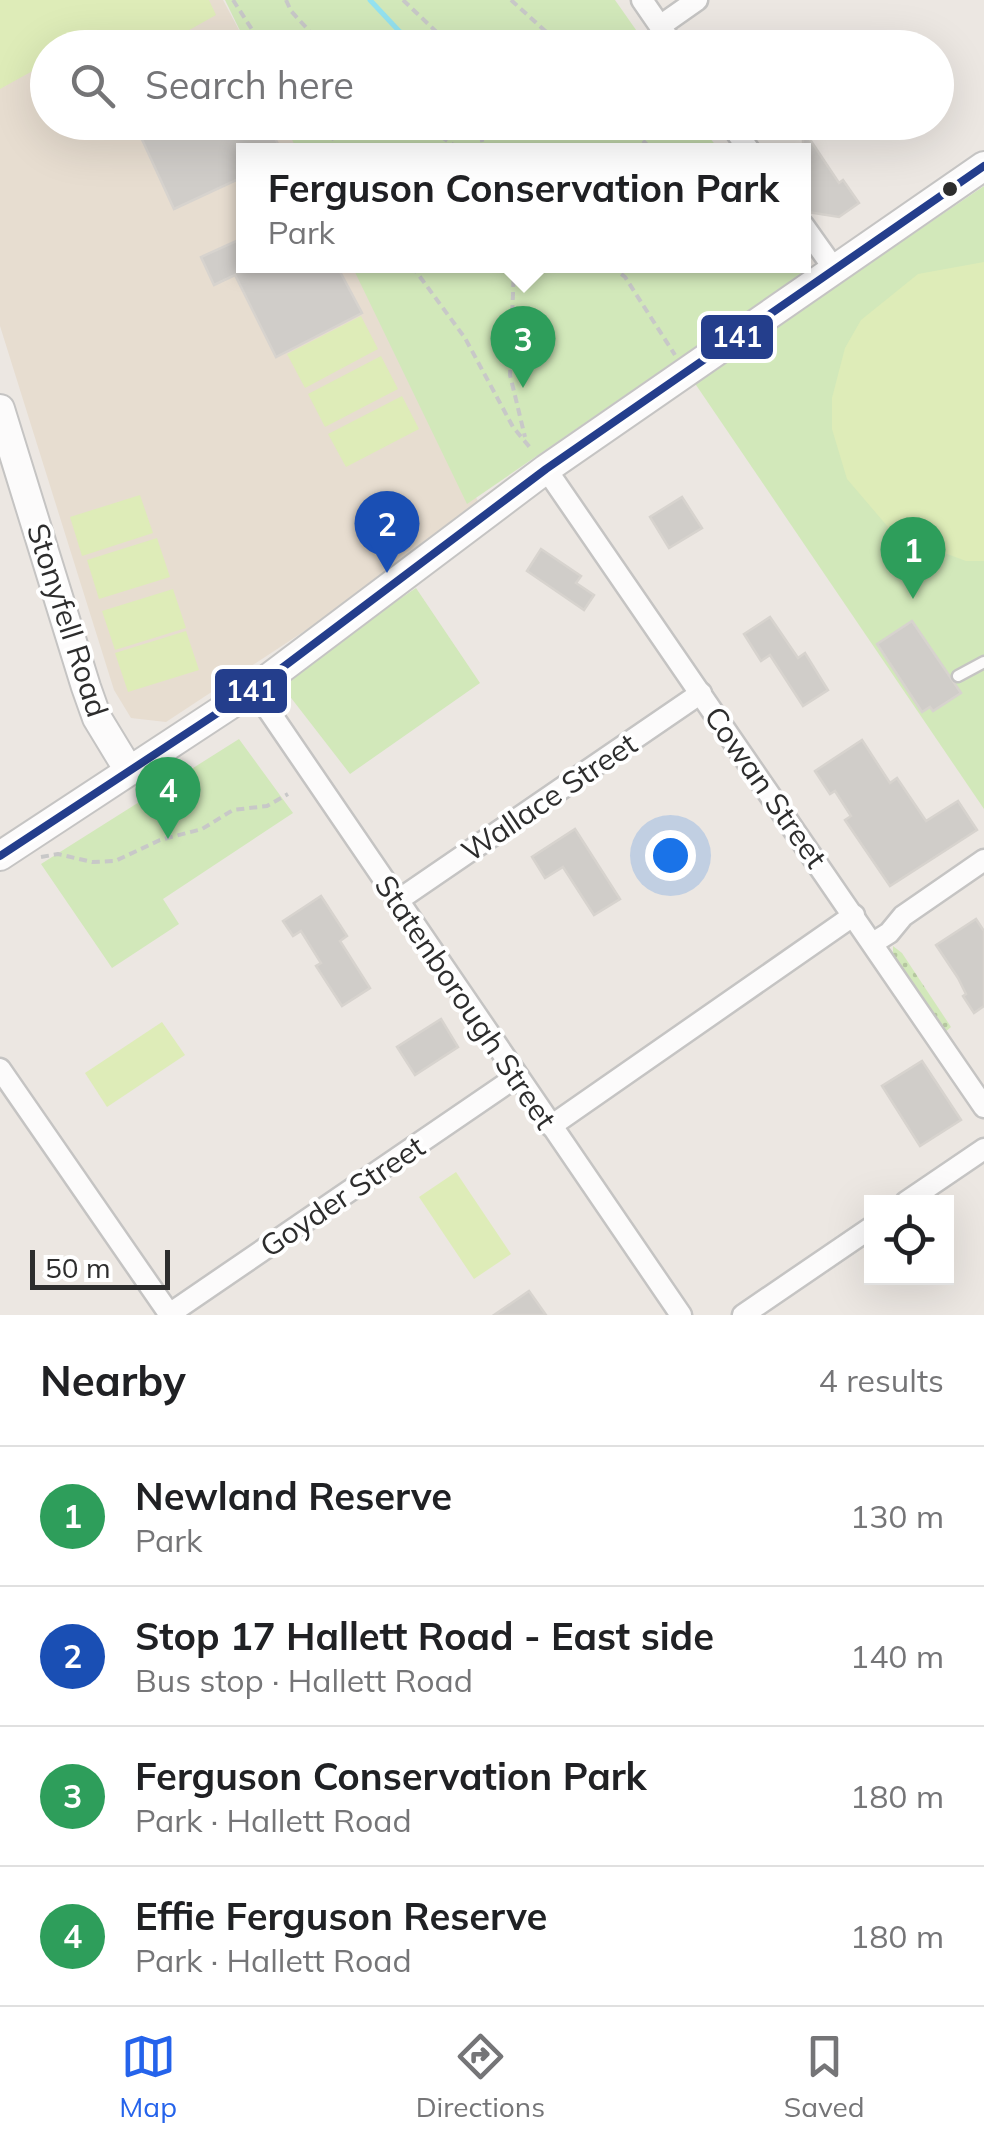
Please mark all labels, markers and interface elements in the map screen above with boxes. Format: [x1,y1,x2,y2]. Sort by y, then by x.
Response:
search box [30,30,954,140]
icon: search [65,58,120,113]
text: Search here [145,61,354,109]
popup [236,143,811,273]
text: Ferguson Conservation Park [268,164,779,212]
unlabelled marker [940,179,960,199]
text: Park [268,212,335,252]
pin: 3 [490,306,556,388]
line badge: 141 [699,313,775,361]
text: 141 [712,319,762,354]
pin: 2 [354,490,420,573]
pin: 1 [880,516,946,599]
street label: Stonyfell Road [19,518,117,722]
line badge: 141 [213,667,289,715]
text: 141 [226,673,276,708]
street label: Cowan Street [696,699,836,875]
street label: Wallace Street [454,724,644,870]
pin: 4 [136,756,200,839]
your location [645,830,696,881]
street label: Statenborough Street [367,868,565,1136]
street label: Goyder Street [252,1127,432,1265]
map controls [864,1195,954,1285]
button: locate [864,1195,954,1285]
scale bar [30,1245,170,1290]
text: 50 m [45,1250,111,1285]
text: Nearby [40,1354,186,1407]
text: 4 results [819,1360,944,1400]
text: Newland Reserve [135,1472,452,1520]
text: 1 [63,1496,82,1536]
text: 130 m [850,1496,944,1536]
text: Park [135,1520,202,1560]
text: Stop 17 Hallett Road - East side [135,1612,714,1660]
text: 2 [63,1636,82,1676]
text: 140 m [850,1636,944,1676]
text: Bus stop · Hallett Road [135,1660,473,1700]
text: Ferguson Conservation Park [135,1752,647,1800]
text: 3 [63,1776,82,1816]
text: 180 m [850,1776,944,1816]
text: Park · Hallett Road [135,1800,412,1840]
text: Effie Ferguson Reserve [135,1892,547,1940]
text: 4 [63,1916,82,1956]
text: 180 m [850,1916,944,1956]
text: Park · Hallett Road [135,1940,412,1980]
tab: Map [119,2029,177,2124]
tab: Directions [416,2029,545,2124]
tab: Saved [784,2029,865,2124]

